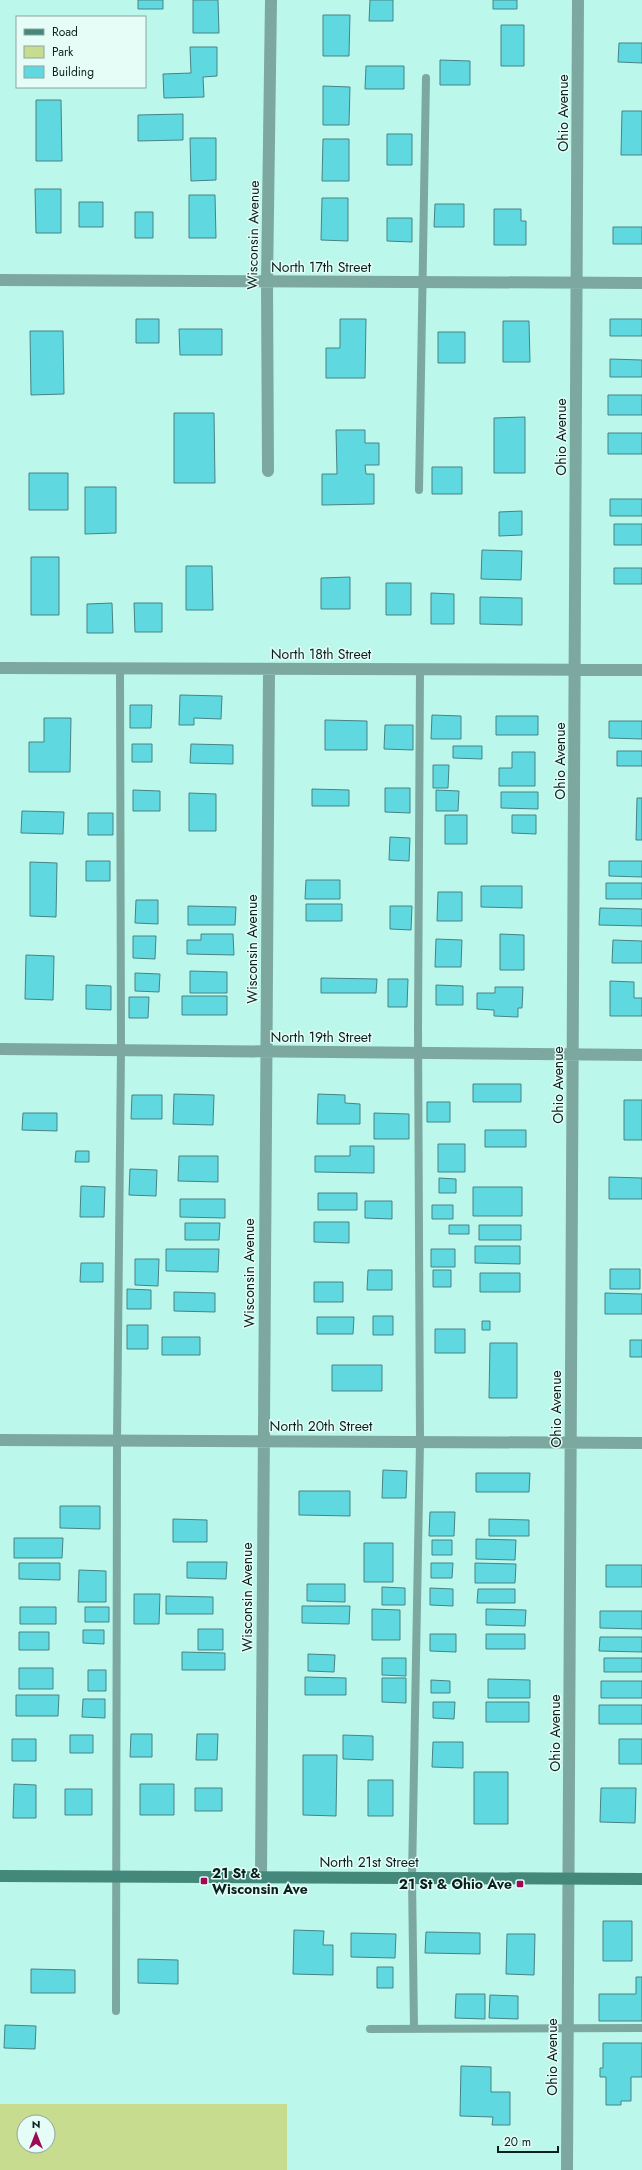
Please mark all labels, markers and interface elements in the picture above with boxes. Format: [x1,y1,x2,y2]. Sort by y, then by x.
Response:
legend [16,16,146,88]
text: Road [52,23,78,41]
text: Park [52,43,74,61]
text: Building [52,63,94,81]
street label: Ohio Avenue [553,74,573,152]
street label: Wisconsin Avenue [242,180,264,290]
street label: North 17th Street [271,257,372,277]
street label: Ohio Avenue [551,398,571,476]
street label: North 18th Street [271,644,372,664]
street label: Ohio Avenue [550,722,570,800]
street label: Wisconsin Avenue [242,894,262,1004]
street label: North 19th Street [271,1027,372,1047]
street label: Ohio Avenue [548,1046,568,1124]
street label: Wisconsin Avenue [239,1218,259,1328]
street label: Ohio Avenue [546,1370,566,1448]
street label: North 20th Street [270,1416,373,1436]
street label: Wisconsin Avenue [237,1542,257,1652]
street label: Ohio Avenue [545,1694,565,1772]
street label: North 21st Street [319,1852,419,1872]
place label: 21 St & Wisconsin Ave [212,1863,308,1899]
place label: 21 St & Ohio Ave [399,1874,512,1894]
marker: 21 St & Wisconsin Ave [199,1876,209,1886]
marker: 21 St & Ohio Ave [515,1879,525,1889]
street label: Ohio Avenue [542,2018,562,2096]
north arrow [16,2114,56,2154]
text: N [32,2116,40,2132]
scale bar [498,2128,558,2154]
text: 20 m [504,2133,531,2151]

